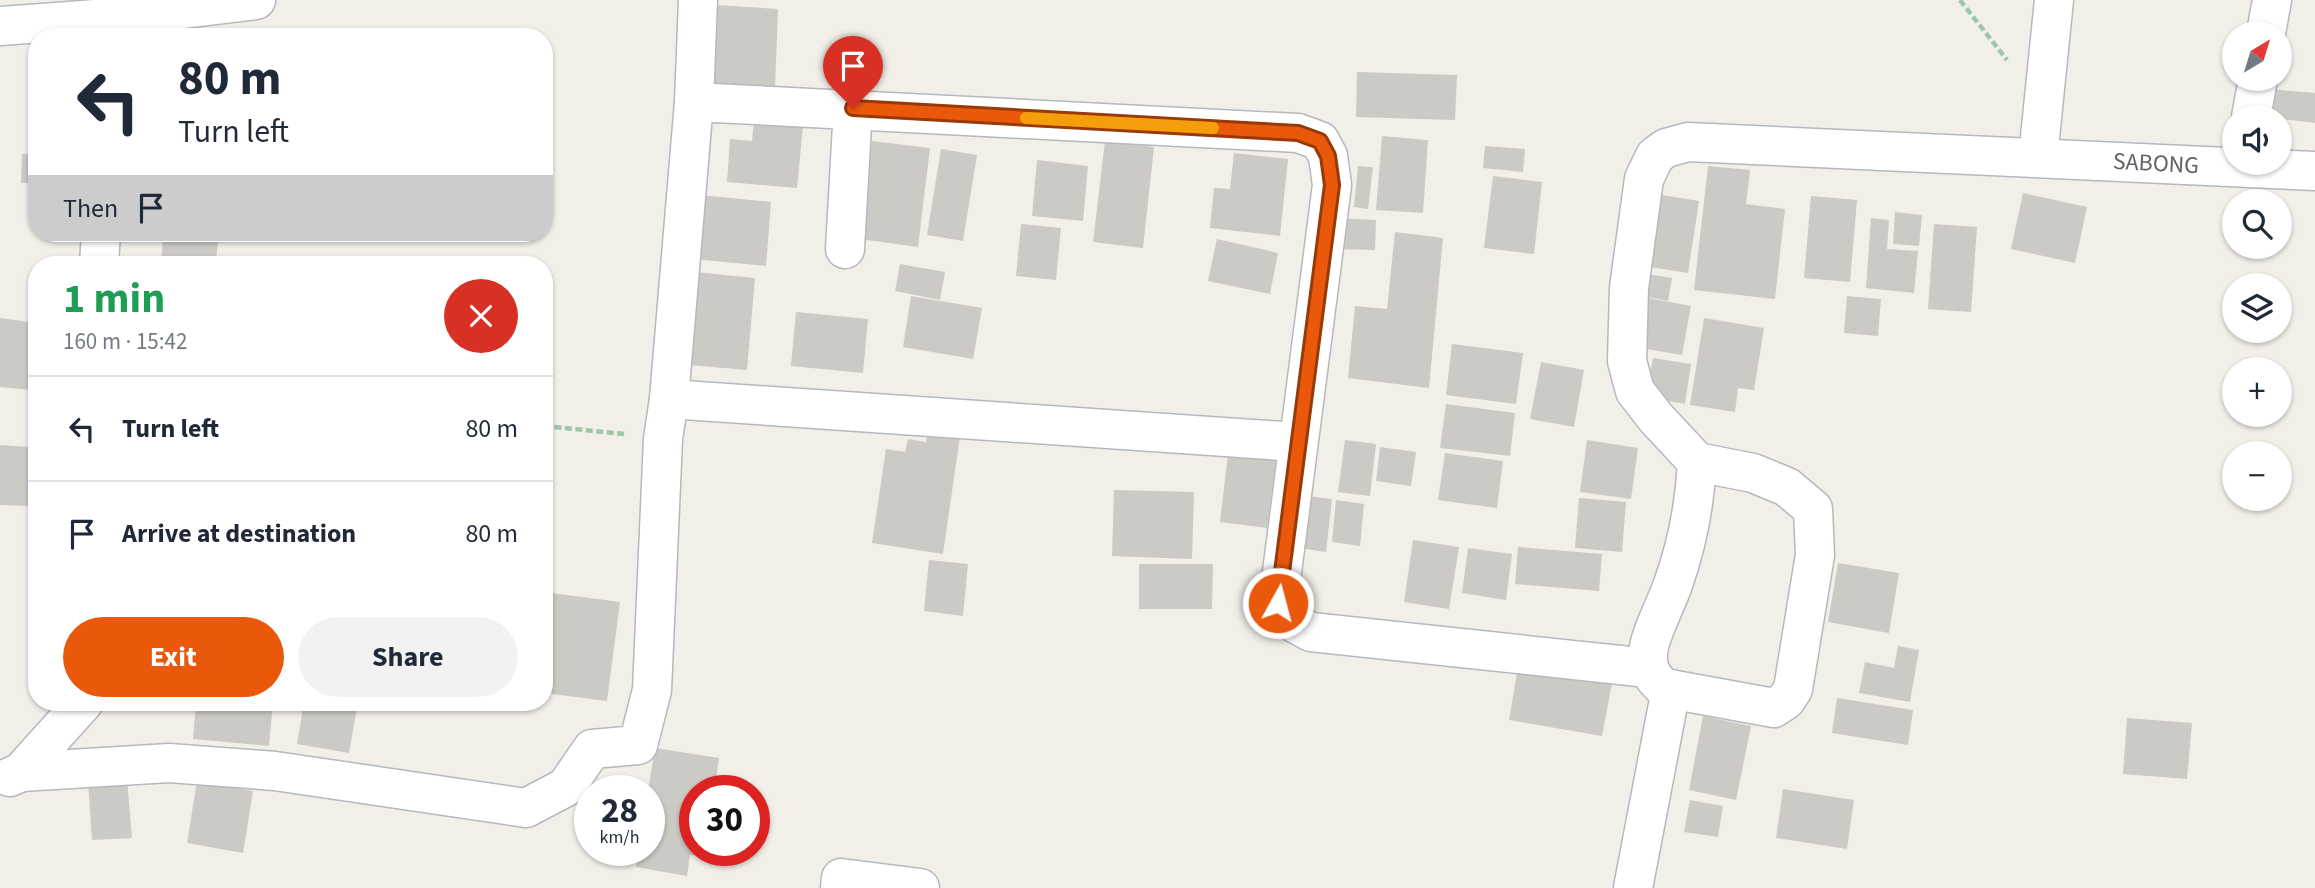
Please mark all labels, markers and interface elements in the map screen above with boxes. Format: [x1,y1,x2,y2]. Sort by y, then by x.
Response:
north arrow [2222,21,2292,91]
map controls [2222,21,2292,511]
pin [823,36,883,108]
text: 80 m [178,44,282,114]
icon: arrive [834,47,872,85]
icon: left [63,56,154,147]
button: sound [2222,105,2292,175]
text: Turn left [178,109,289,155]
street label: SABONG [2112,144,2200,183]
icon: arrive [132,189,170,227]
button: search [2222,189,2292,259]
text: Then [63,190,118,227]
text: 1 min [63,269,165,329]
button: layers [2222,273,2292,343]
button: close [444,279,518,353]
text: 160 m · 15:42 [63,325,187,358]
button: + [2222,357,2292,427]
icon: left [63,410,101,448]
text: Turn left [122,410,219,447]
text: 80 m [465,410,518,447]
button: − [2222,441,2292,511]
icon: arrive [63,515,101,553]
text: Arrive at destination [122,515,356,552]
text: 80 m [465,515,518,552]
position arrow [1241,566,1315,640]
button: Exit [63,617,284,697]
button: Share [298,617,518,697]
speed limit sign: 30 [679,775,770,866]
text: 28 [601,786,638,836]
text: km/h [600,825,639,850]

